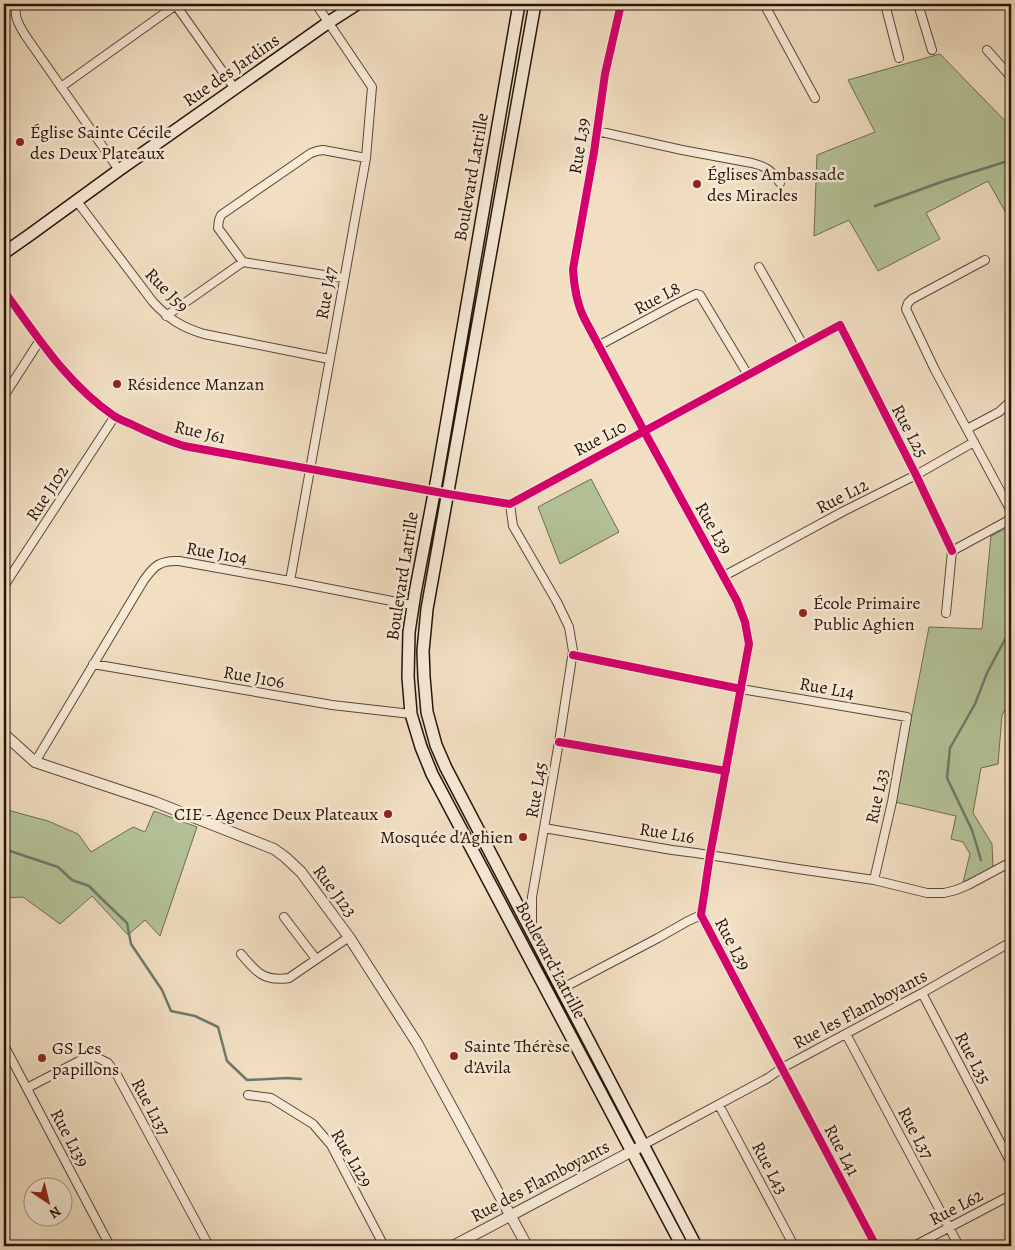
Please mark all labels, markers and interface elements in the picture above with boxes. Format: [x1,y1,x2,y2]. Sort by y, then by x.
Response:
street label: Rue des Jardins [178,28,284,112]
street label: Boulevard Latrille [448,111,494,243]
street label: Rue L39 [563,116,595,176]
place label: Église Sainte Cécile des Deux Plateaux [30,120,171,165]
marker: Église Sainte Cécile des Deux Plateaux [14,136,26,148]
place label: Églises Ambassade des Miracles [707,162,845,207]
marker: Églises Ambassade des Miracles [691,178,703,190]
street label: Rue J59 [140,262,194,318]
street label: Rue J47 [310,264,343,321]
street label: Rue L8 [629,276,685,320]
place label: Résidence Manzan [127,372,264,396]
marker: Résidence Manzan [111,378,123,390]
street label: Rue L25 [886,400,934,462]
street label: Rue J61 [172,414,228,450]
street label: Rue L10 [569,414,631,462]
street label: Rue J102 [20,460,74,526]
street label: Rue L12 [812,472,873,519]
street label: Rue L39 [689,497,739,559]
street label: Boulevard Latrille [380,510,424,642]
street label: Rue J104 [185,536,249,570]
place label: École Primaire Public Aghien [813,591,920,636]
marker: École Primaire Public Aghien [797,607,809,619]
street label: Rue J106 [221,660,287,694]
street label: Rue L14 [798,671,856,705]
street label: Rue L45 [519,760,553,820]
street label: Rue L33 [859,766,895,826]
place label: CIE - Agence Deux Plateaux [174,802,378,826]
marker: CIE - Agence Deux Plateaux [382,808,394,820]
street label: Rue L16 [638,817,696,849]
place label: Mosquée d'Aghien [380,825,513,849]
marker: Mosquée d'Aghien [517,831,529,843]
street label: Rue J123 [307,860,363,922]
street label: Boulevard Latrille [510,897,592,1023]
street label: Rue L39 [709,913,757,975]
street label: Rue les Flamboyants [789,963,931,1055]
street label: Rue L35 [949,1028,997,1088]
place label: Sainte Thérèse d’Avila [464,1034,570,1079]
place label: GS Les papillons [52,1036,119,1081]
marker: Sainte Thérèse d’Avila [448,1050,460,1062]
marker: GS Les papillons [36,1052,48,1064]
street label: Rue L137 [126,1074,176,1140]
street label: Rue L37 [892,1103,940,1164]
street label: Rue L139 [45,1105,95,1171]
street label: Rue L41 [818,1120,866,1180]
street label: Rue L129 [325,1124,379,1192]
street label: Rue des Flamboyants [466,1134,614,1228]
street label: Rue L43 [746,1137,794,1199]
north arrow [22,1178,72,1228]
street label: Rue L62 [925,1183,988,1231]
text: N [46,1202,65,1223]

